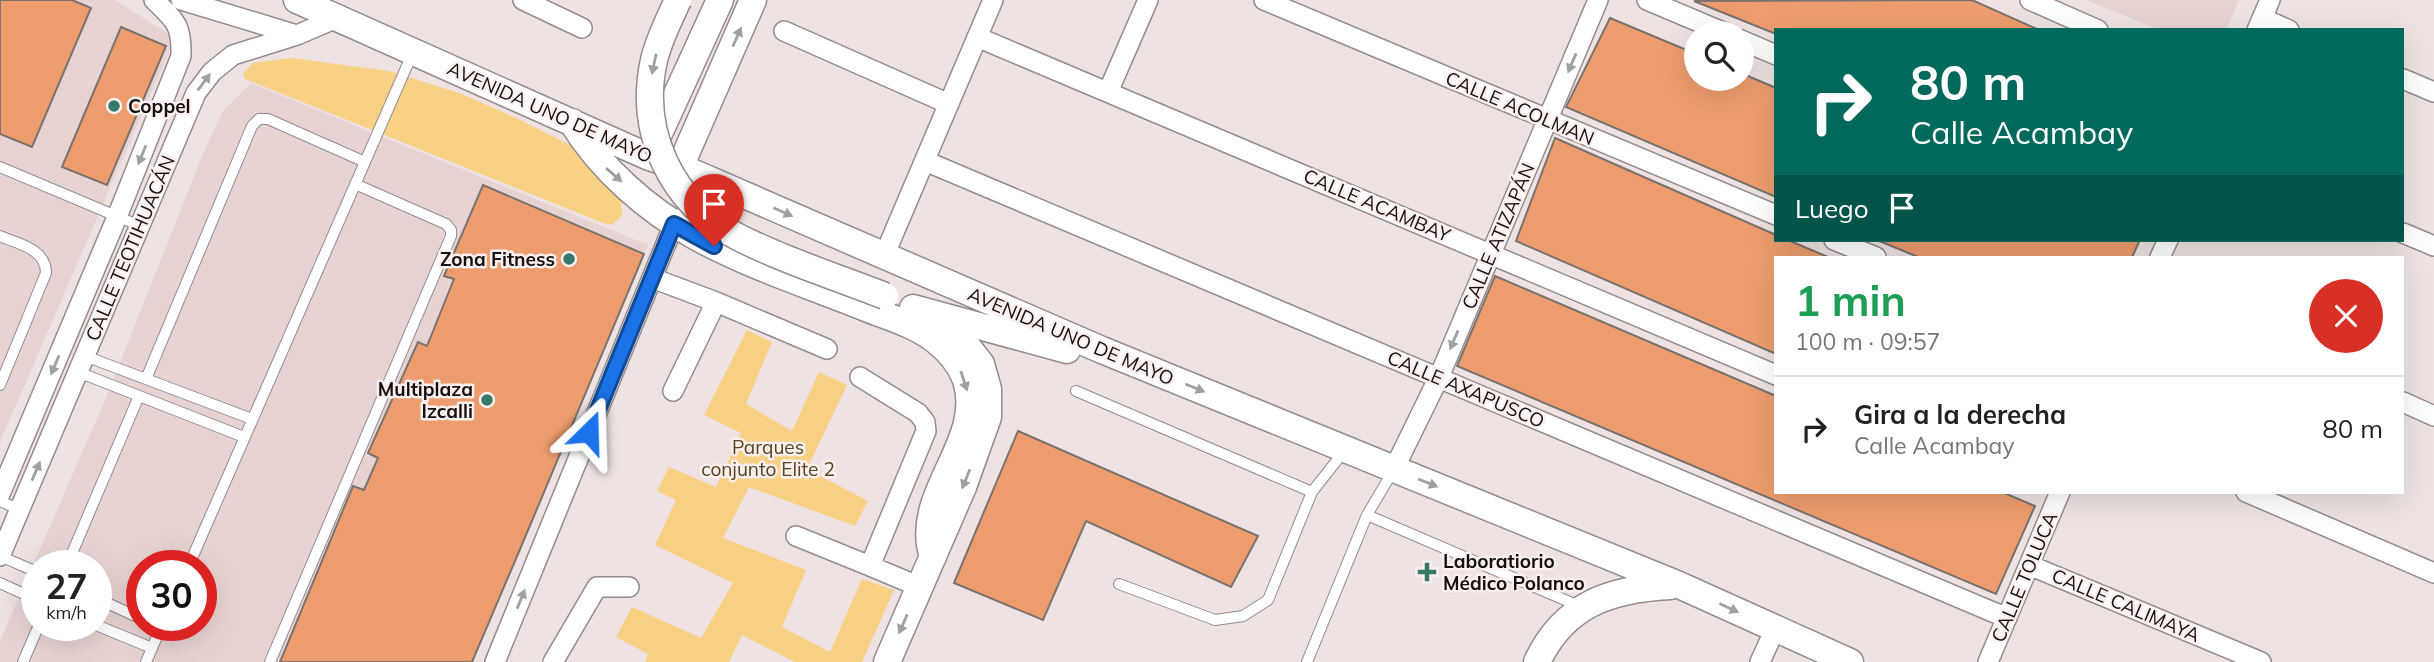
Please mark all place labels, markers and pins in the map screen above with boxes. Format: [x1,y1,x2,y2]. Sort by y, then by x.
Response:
place label: Coppel [128,94,191,118]
marker: Coppel [106,98,122,114]
pin [684,174,744,246]
place label: Zona Fitness [440,247,555,271]
marker: Zona Fitness [561,251,577,267]
place label: Multiplaza Izcalli [378,377,473,423]
marker: Multiplaza Izcalli [479,392,495,408]
place label: Laboratiorio Médico Polanco [1443,549,1585,595]
marker: Laboratiorio Médico Polanco [1417,562,1437,582]

